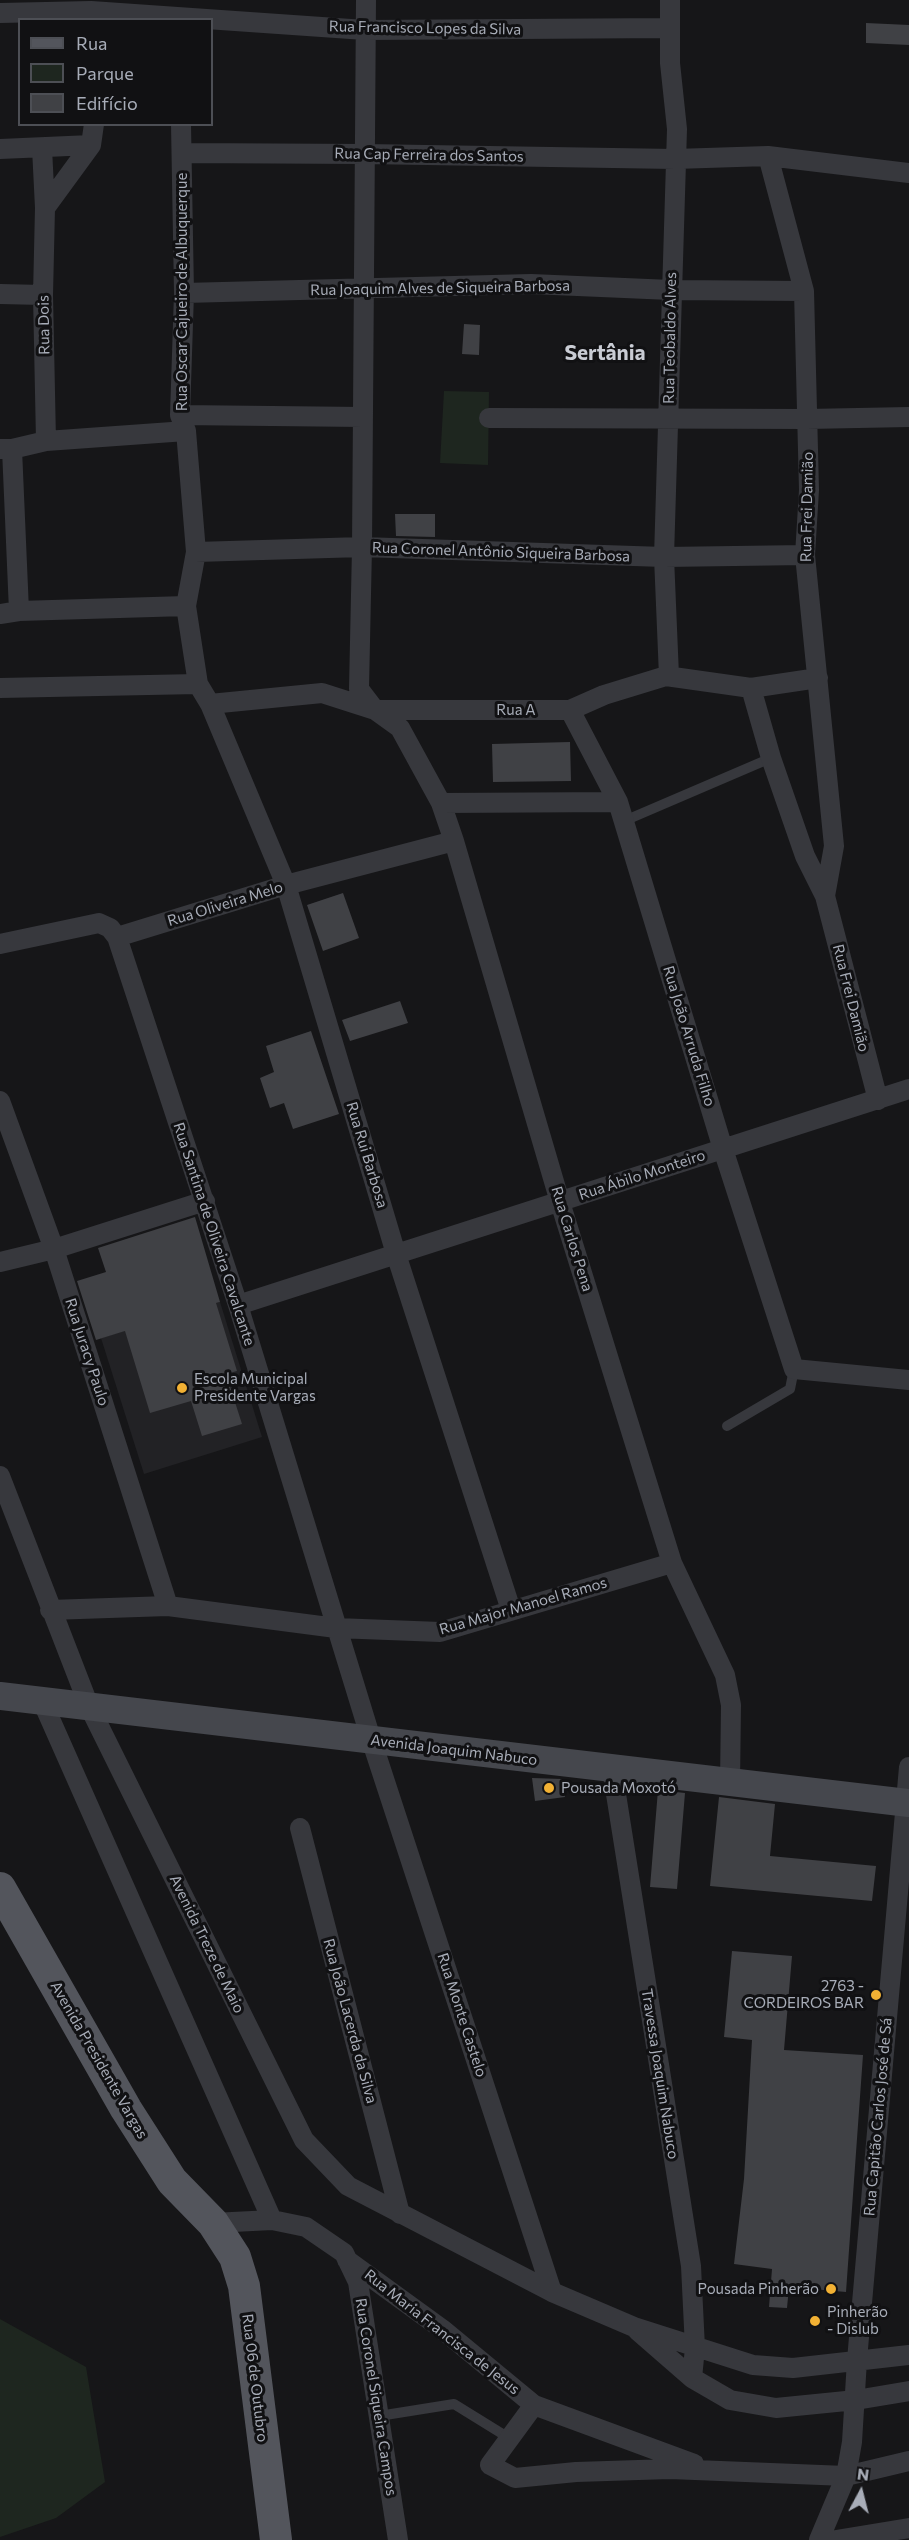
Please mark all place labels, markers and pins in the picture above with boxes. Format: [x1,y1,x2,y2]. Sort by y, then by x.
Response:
place label: Escola Municipal Presidente Vargas [194,1370,316,1405]
marker: Escola Municipal Presidente Vargas [175,1381,189,1395]
place label: Pousada Moxotó [561,1779,676,1797]
marker: Pousada Moxotó [542,1781,556,1795]
place label: 2763 - CORDEIROS BAR [743,1977,864,2012]
marker: 2763 - CORDEIROS BAR [869,1988,883,2002]
place label: Pousada Pinherão [698,2280,819,2298]
marker: Pousada Pinherão [824,2282,838,2296]
place label: Pinherão - Dislub [827,2303,888,2338]
marker: Pinherão - Dislub [808,2314,822,2328]

